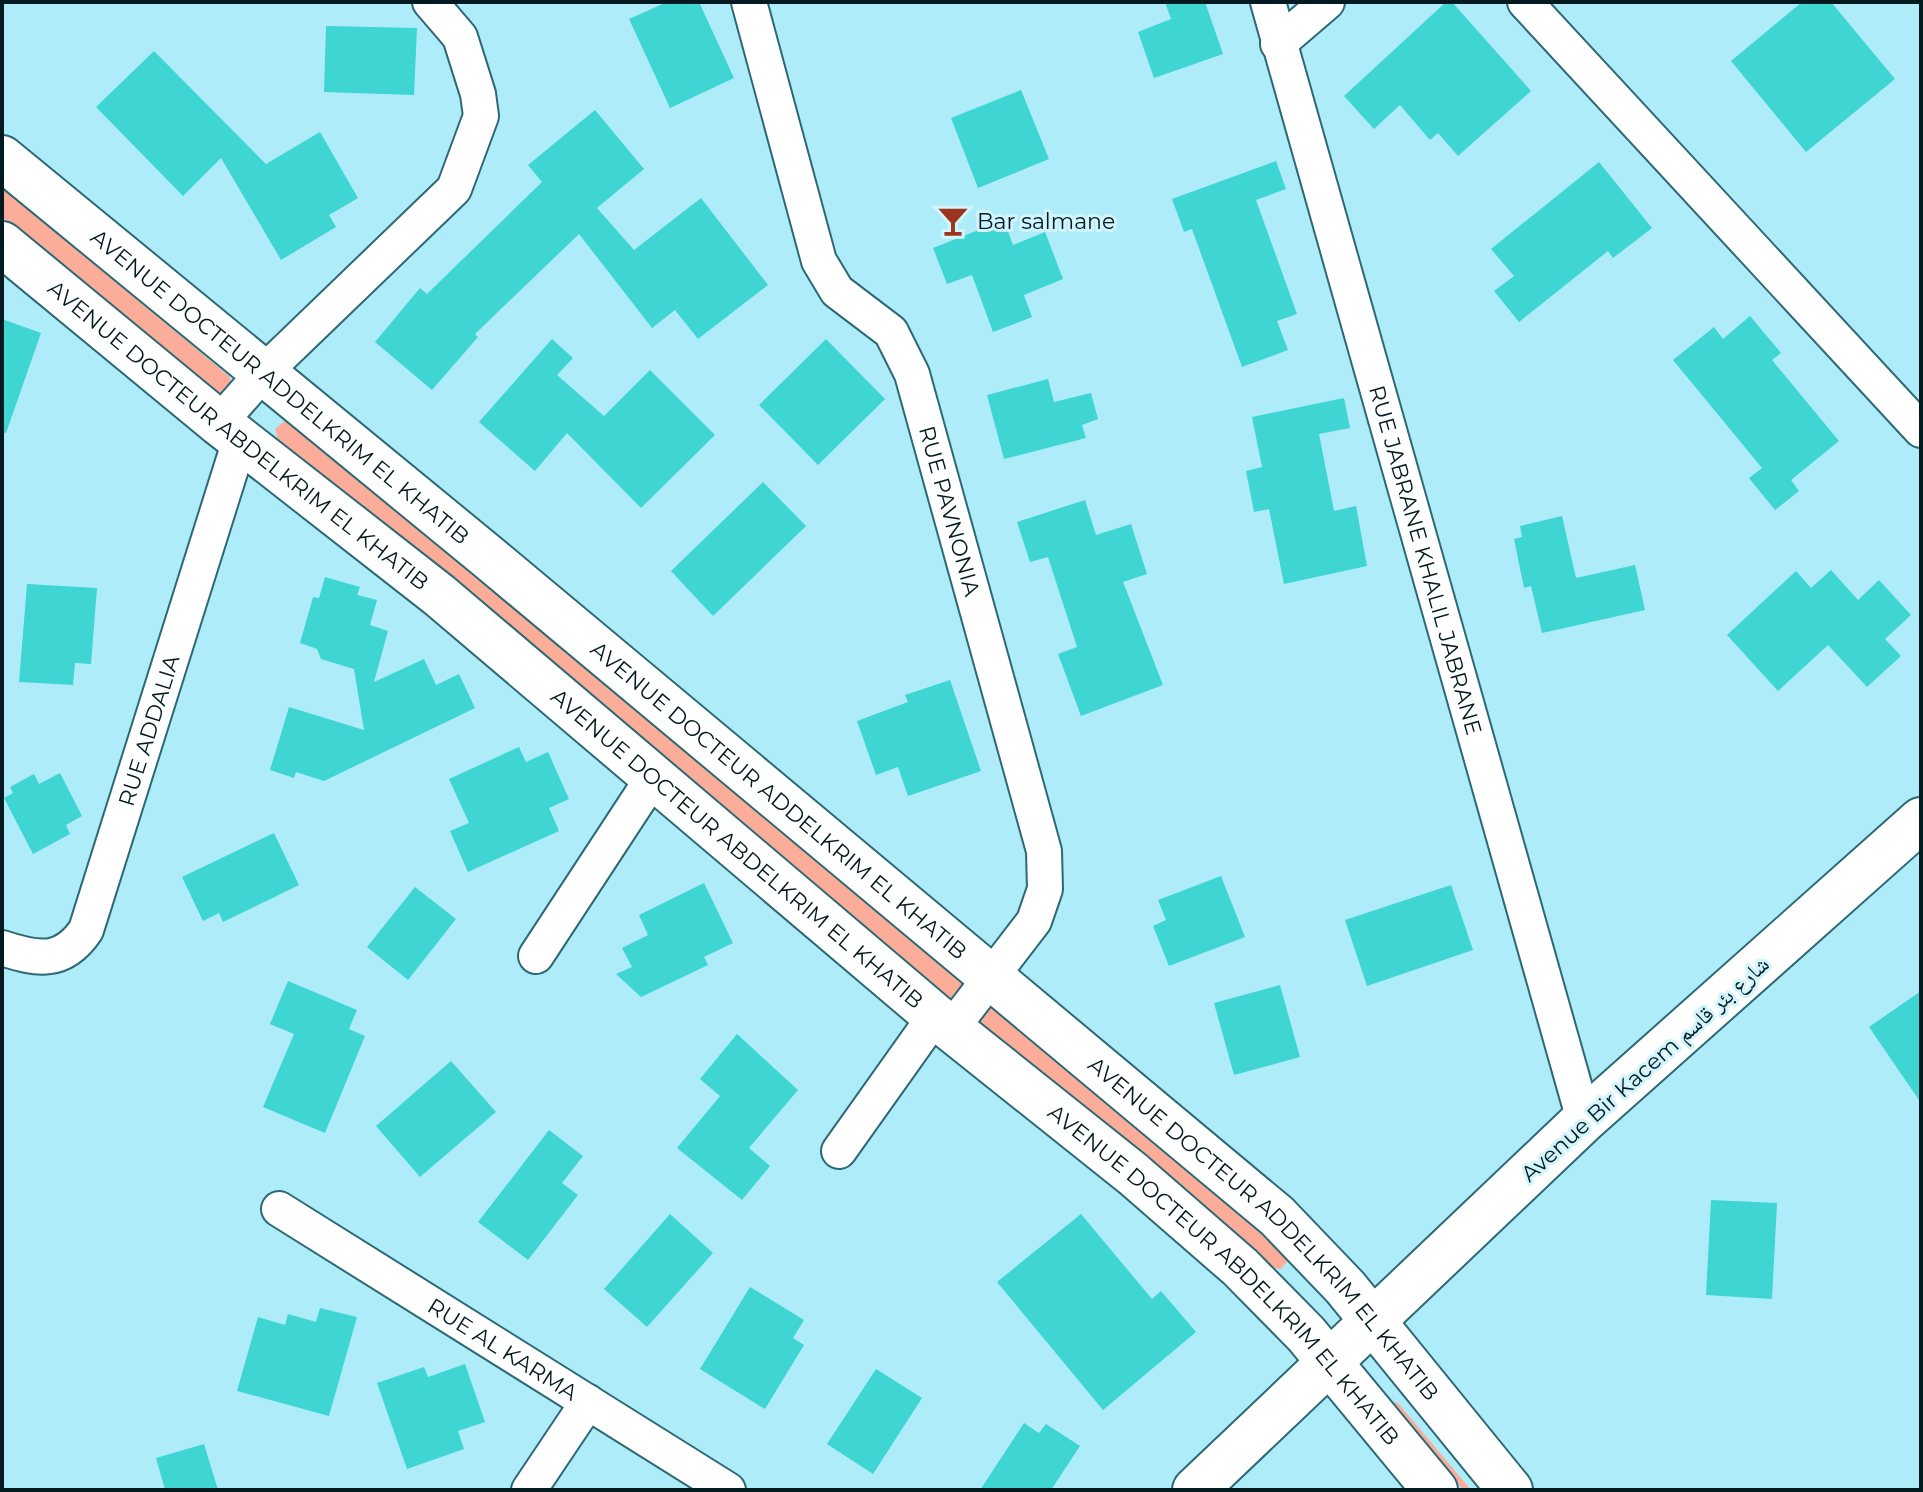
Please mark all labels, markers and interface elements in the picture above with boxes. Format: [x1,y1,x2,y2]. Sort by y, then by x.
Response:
bar icon: Bar salmane [936,204,970,238]
place label: Bar salmane [977,208,1115,235]
street label: AVENUE DOCTEUR ADDELKRIM EL KHATIB [86,223,475,550]
street label: AVENUE DOCTEUR ABDELKRIM EL KHATIB [43,274,434,595]
street label: RUE JABRANE KHALIL JABRANE [1364,382,1488,738]
street label: RUE PAVNONIA [913,423,986,599]
street label: AVENUE DOCTEUR ADDELKRIM EL KHATIB [586,635,973,965]
street label: RUE ADDALIA [112,651,185,809]
street label: AVENUE DOCTEUR ABDELKRIM EL KHATIB [546,683,929,1014]
street label: Avenue Bir Kacem شارع بئر قاسم [1515,950,1775,1188]
street label: AVENUE DOCTEUR ADDELKRIM EL KHATIB [1083,1051,1445,1405]
street label: AVENUE DOCTEUR ABDELKRIM EL KHATIB [1043,1098,1405,1450]
street label: RUE AL KARMA [423,1292,583,1406]

